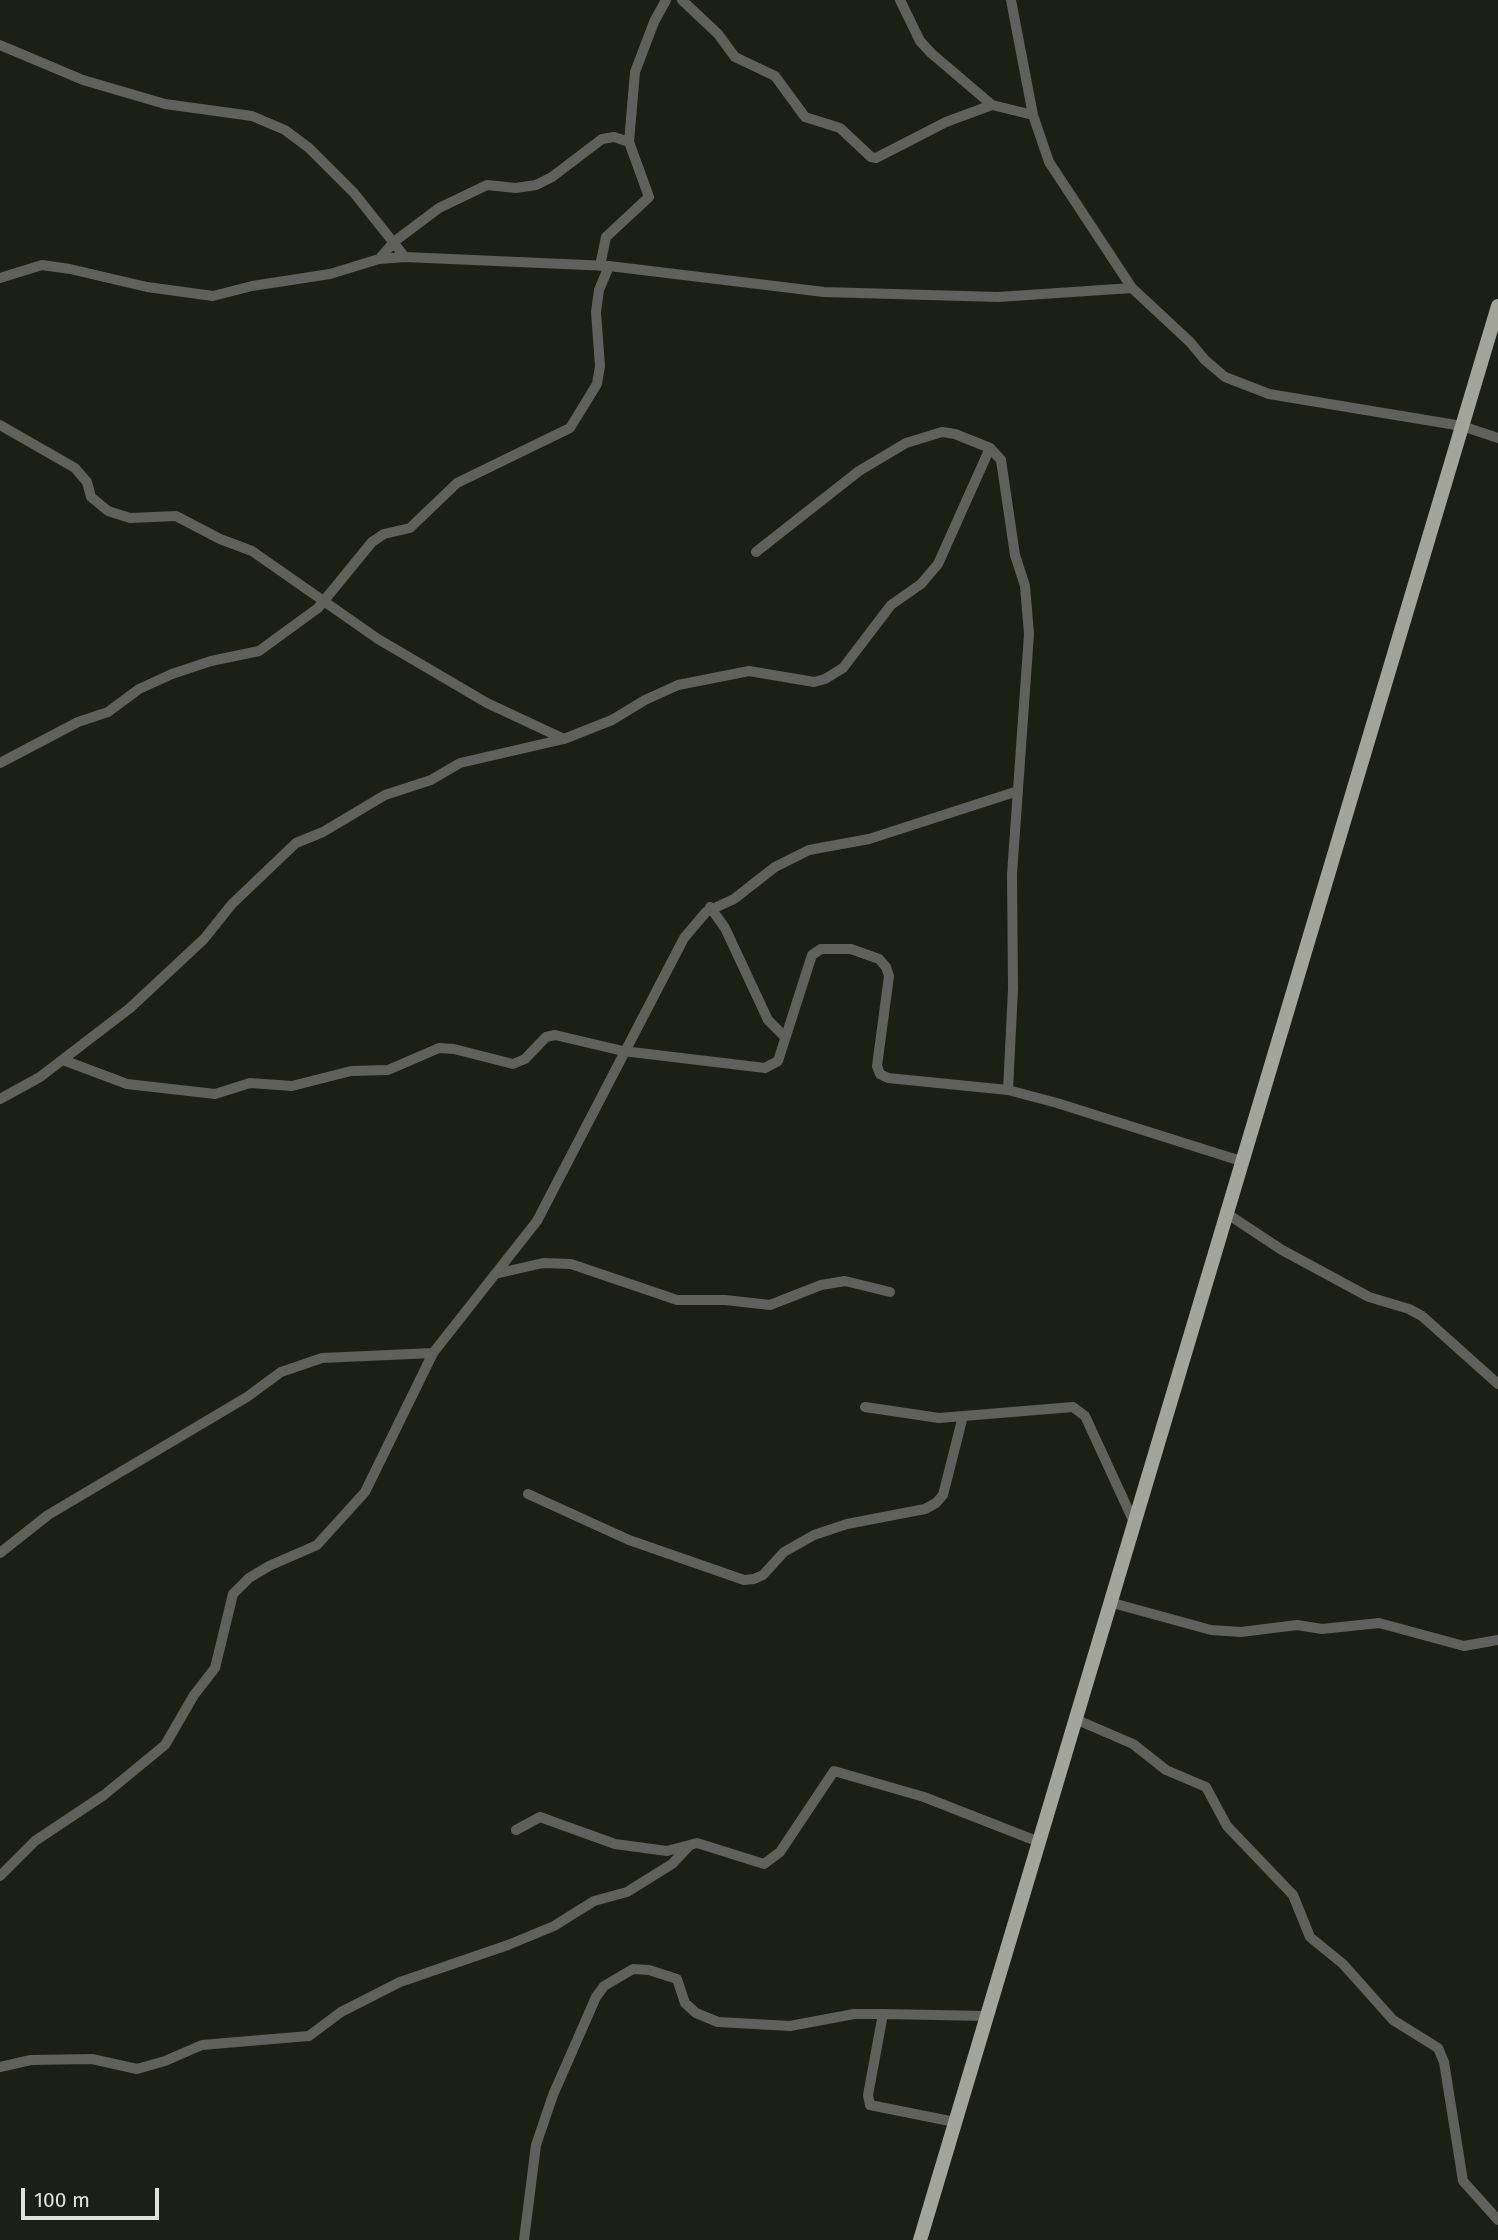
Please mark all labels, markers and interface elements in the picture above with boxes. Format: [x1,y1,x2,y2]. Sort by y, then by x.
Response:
scale bar [24,2174,163,2218]
text: 100 m [34,2187,90,2213]

